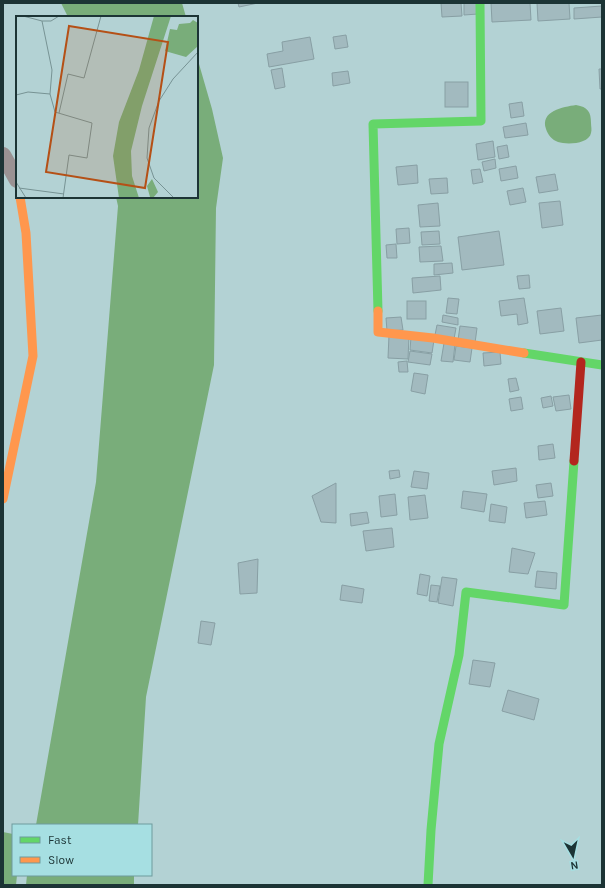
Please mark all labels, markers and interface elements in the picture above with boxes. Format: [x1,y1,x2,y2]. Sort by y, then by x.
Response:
inset map [16,16,198,198]
legend [12,824,152,876]
text: Fast [48,833,72,847]
north arrow [553,836,593,876]
text: Slow [48,853,74,867]
text: N [570,858,579,872]

